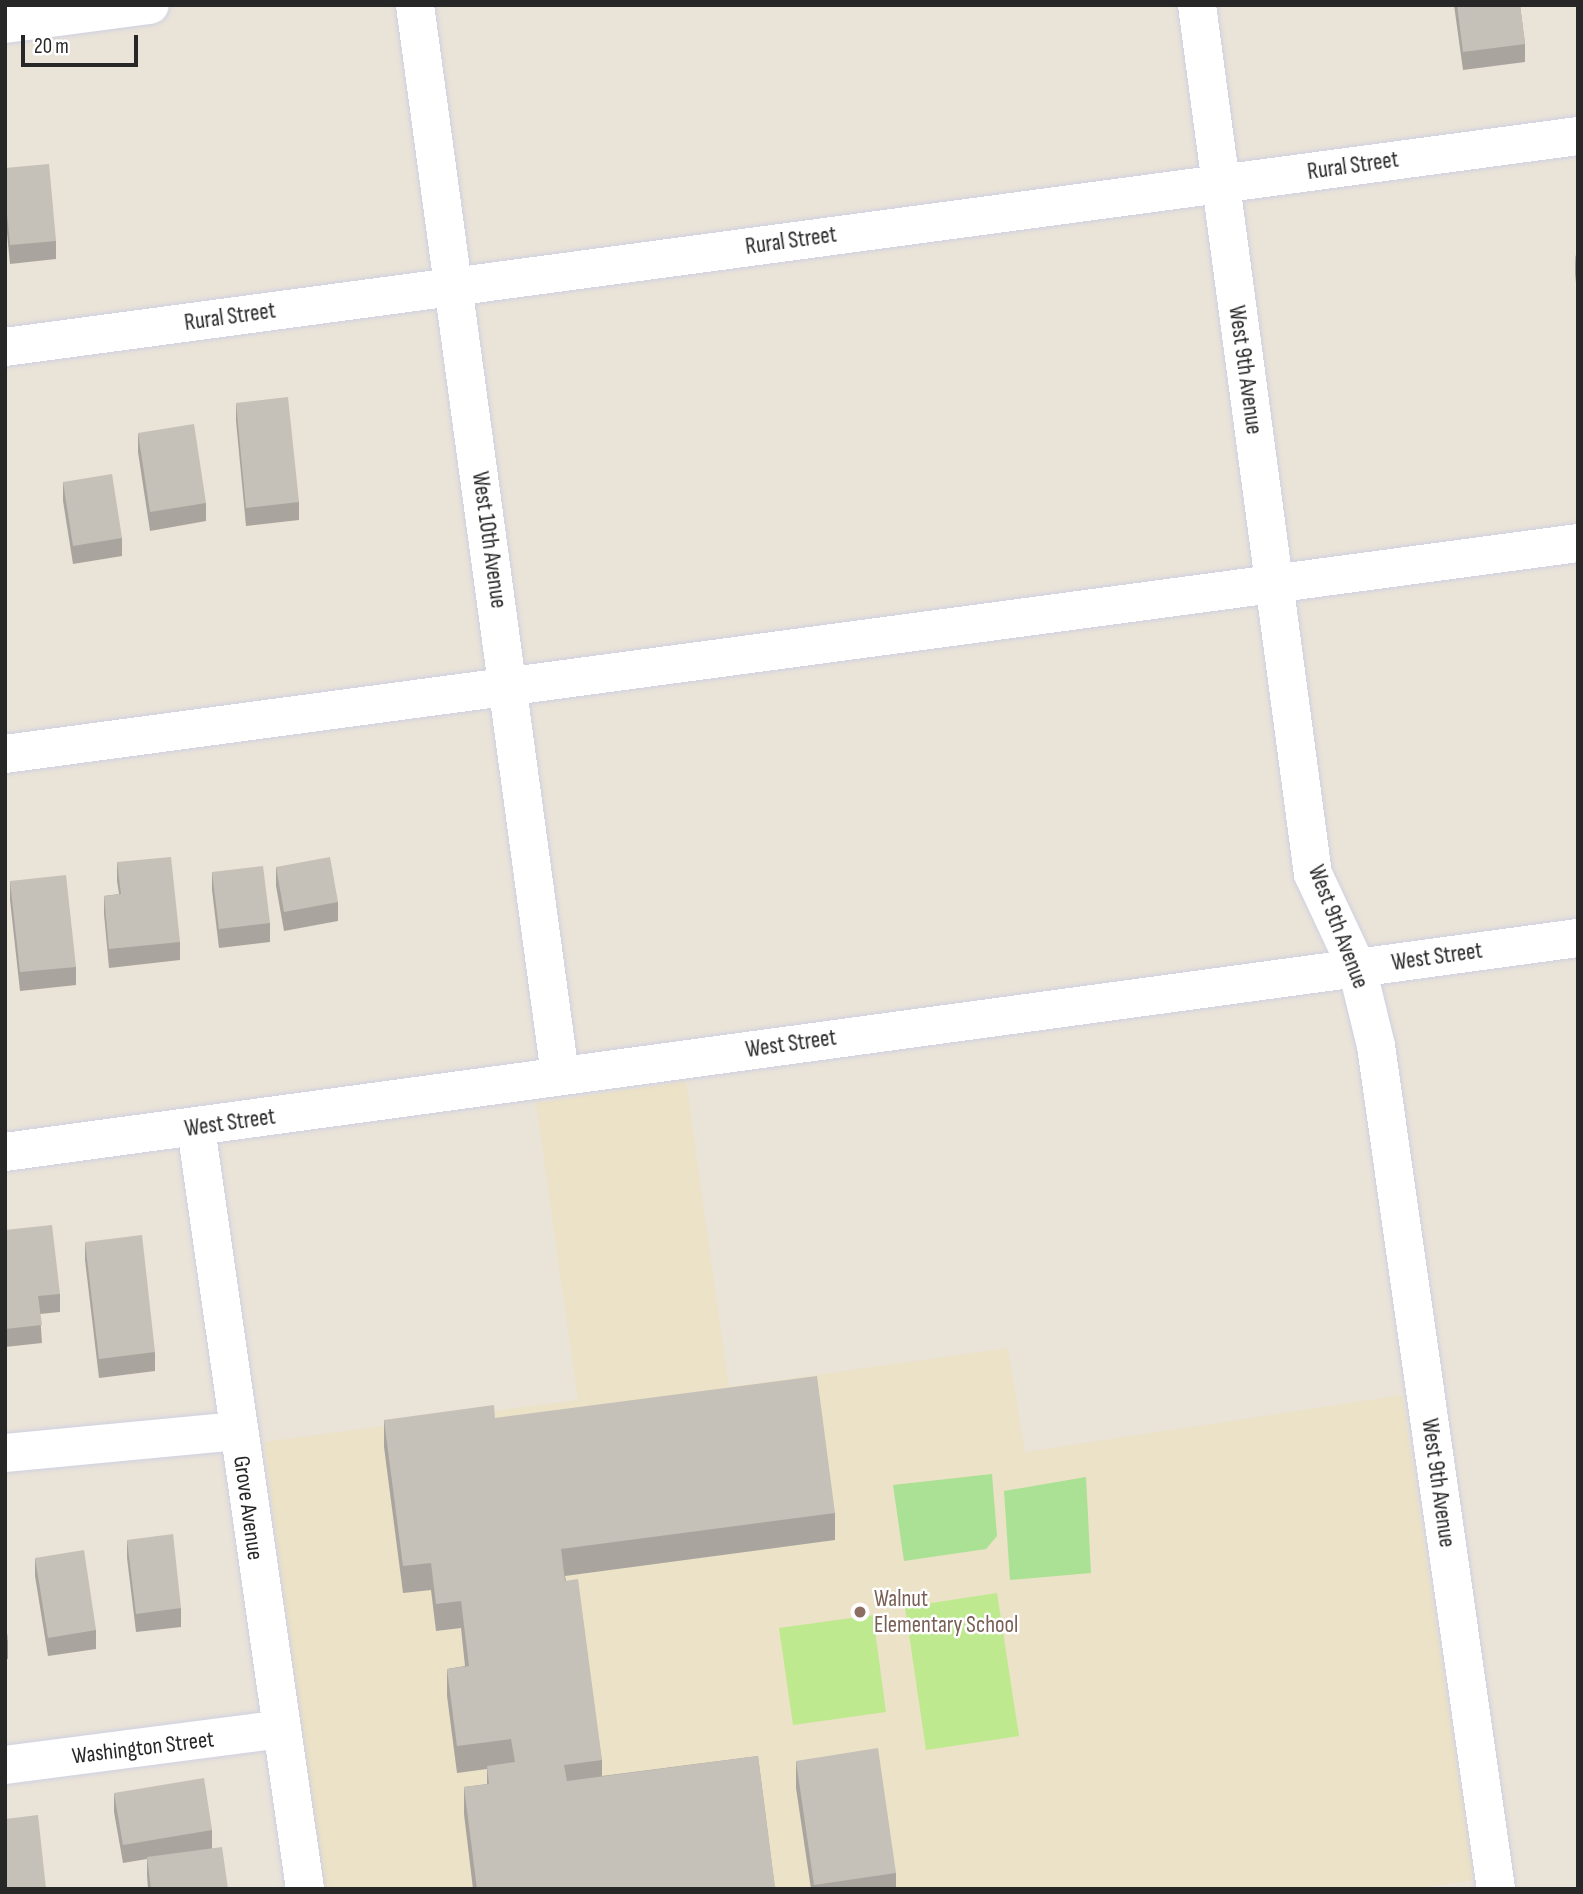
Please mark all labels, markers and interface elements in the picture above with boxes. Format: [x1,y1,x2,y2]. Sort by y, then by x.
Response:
scale bar [24,21,142,65]
text: 20 m [34,34,69,59]
street label: Rural Street [1306,146,1400,186]
street label: Rural Street [744,221,838,261]
street label: Rural Street [183,297,277,337]
street label: West 9th Avenue [1222,304,1268,436]
street label: West 10th Avenue [466,470,512,610]
street label: West 9th Avenue [1302,861,1374,993]
street label: West Street [1390,937,1484,977]
street label: West Street [744,1024,838,1064]
street label: West Street [183,1103,277,1143]
street label: West 9th Avenue [1415,1417,1461,1549]
street label: Grove Avenue [227,1454,269,1562]
place label: Walnut Elementary School [874,1585,1018,1639]
marker: Walnut Elementary School [852,1604,868,1620]
street label: Washington Street [70,1726,216,1770]

